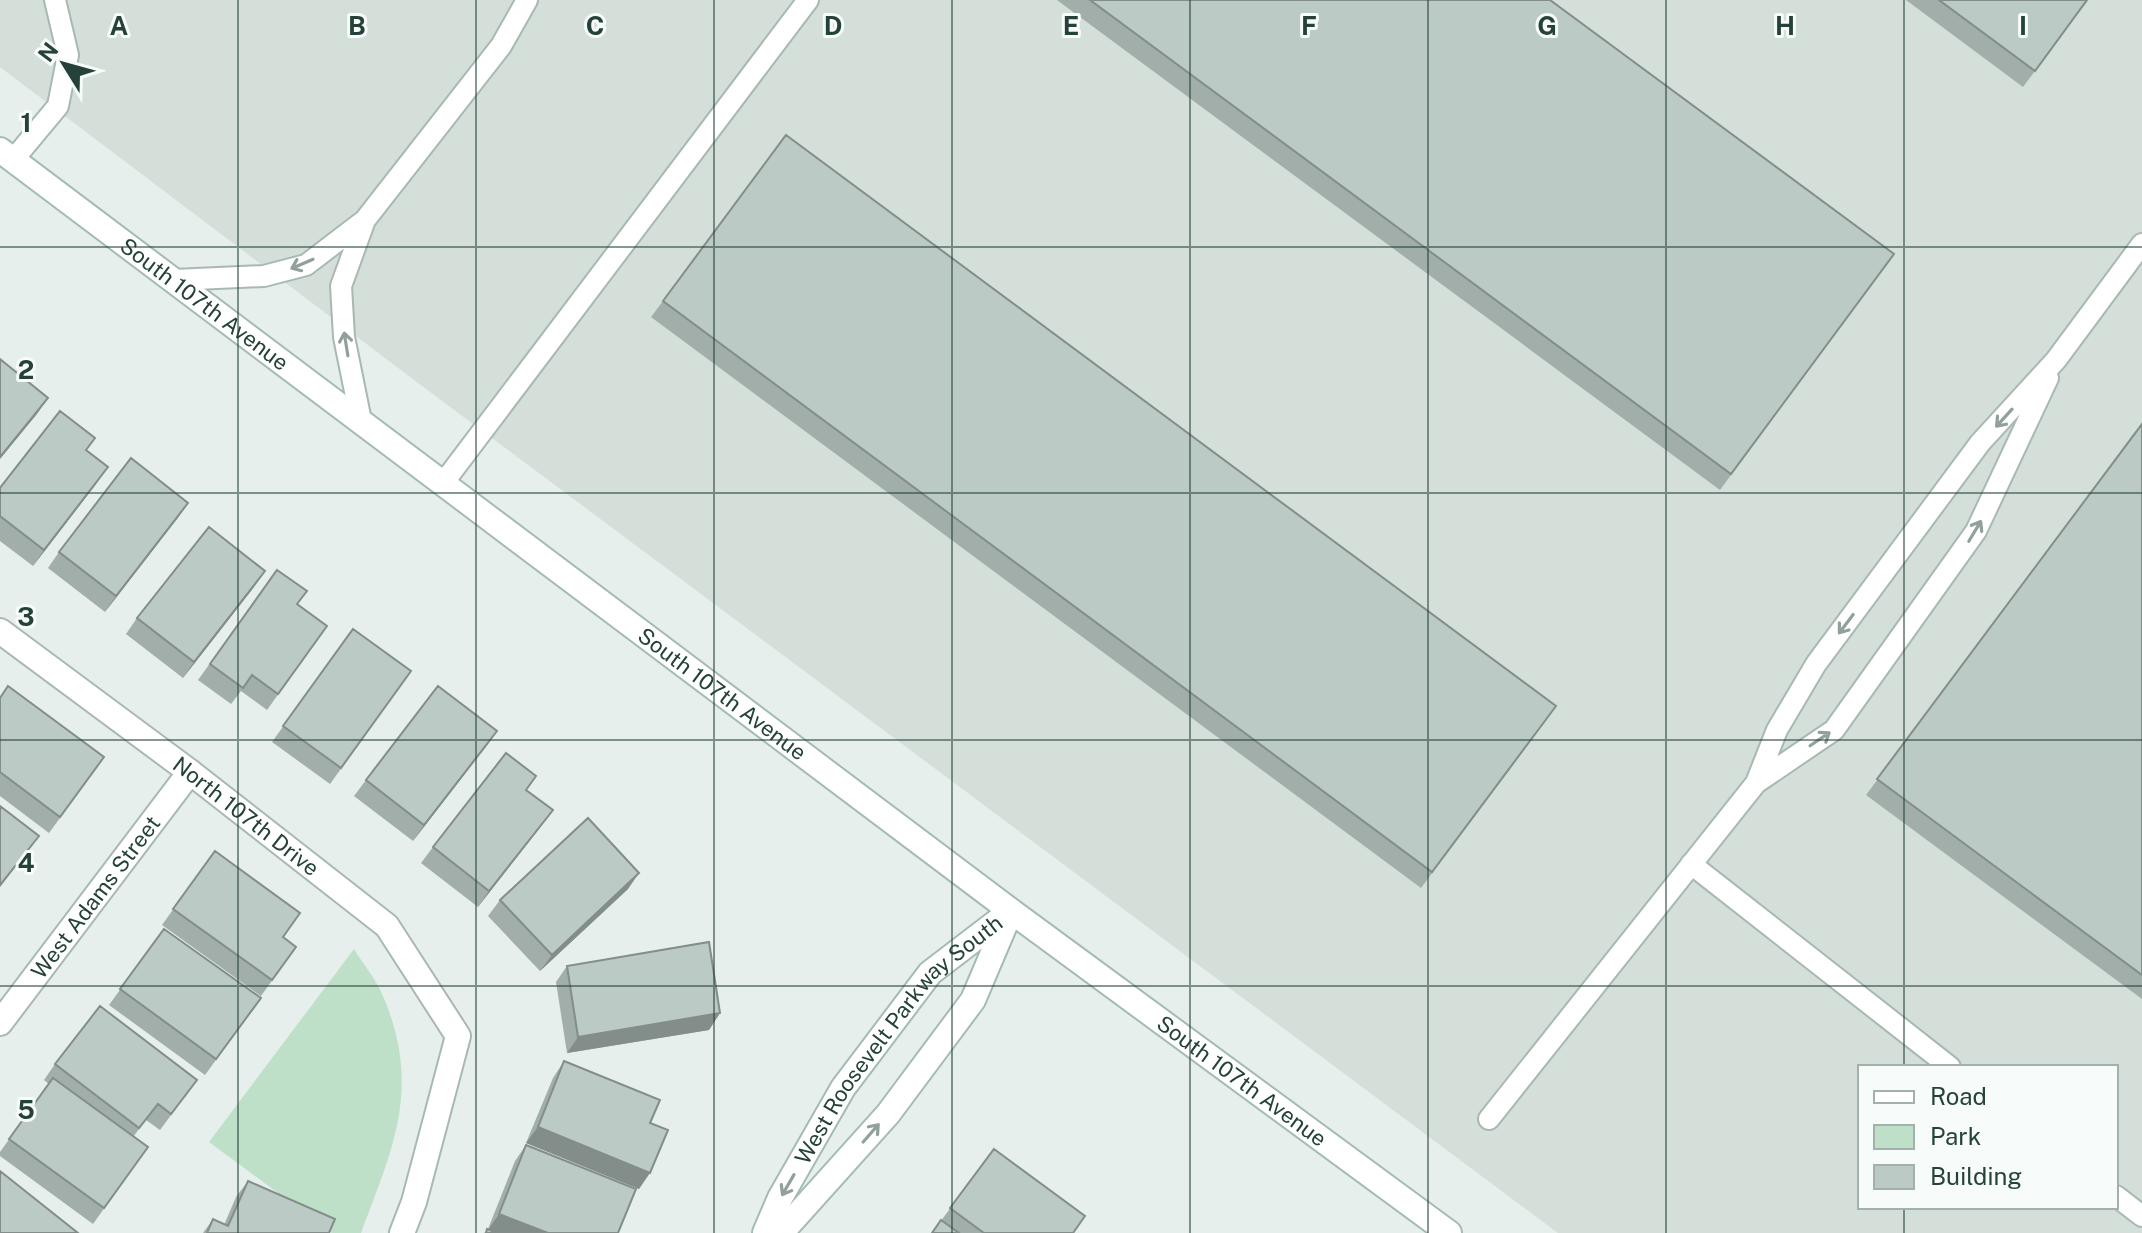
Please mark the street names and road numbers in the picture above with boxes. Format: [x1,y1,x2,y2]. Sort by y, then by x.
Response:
street label: South 107th Avenue [115,232,294,376]
street label: South 107th Avenue [633,622,812,765]
street label: North 107th Drive [168,751,325,881]
street label: West Adams Street [25,810,165,984]
street label: West Roosevelt Parkway South [789,909,1007,1169]
street label: South 107th Avenue [1152,1010,1332,1152]

